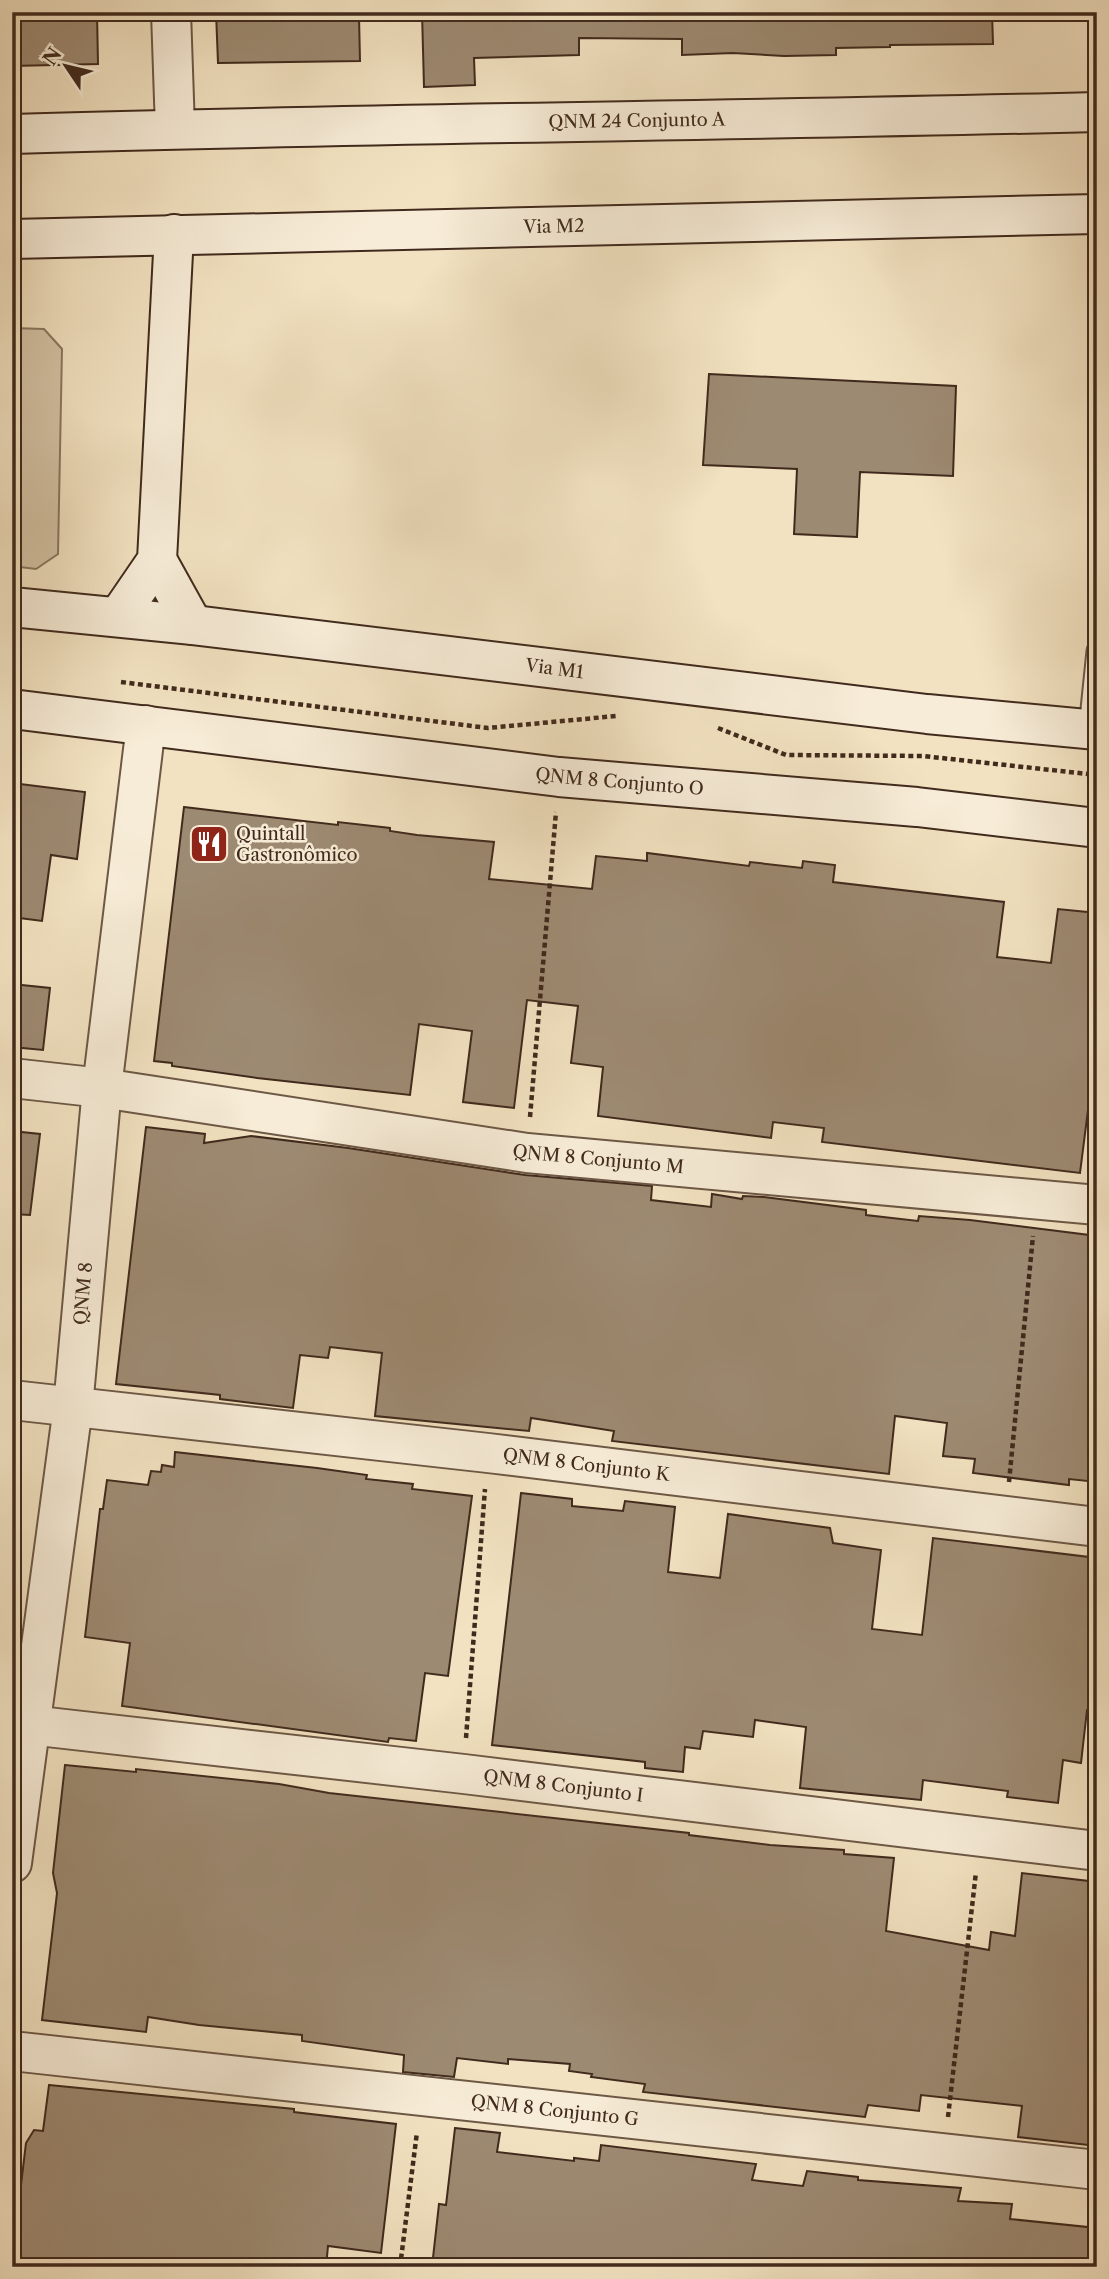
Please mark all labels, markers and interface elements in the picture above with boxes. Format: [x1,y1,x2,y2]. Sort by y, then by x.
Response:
north arrow [32,32,102,102]
text: N [38,43,67,70]
street label: QNM 24 Conjunto A [548,108,726,133]
street label: Via M2 [522,215,585,238]
street label: Via M1 [523,654,585,683]
street label: QNM 8 Conjunto O [534,763,705,800]
restaurant icon: Quintall Gastronômico [188,823,230,865]
place label: Quintall Gastronômico [236,823,358,866]
street label: QNM 8 Conjunto M [511,1140,685,1178]
street label: QNM 8 [69,1261,97,1326]
street label: QNM 8 Conjunto K [502,1444,672,1486]
street label: QNM 8 Conjunto I [482,1765,645,1807]
street label: QNM 8 Conjunto G [470,2090,640,2131]

